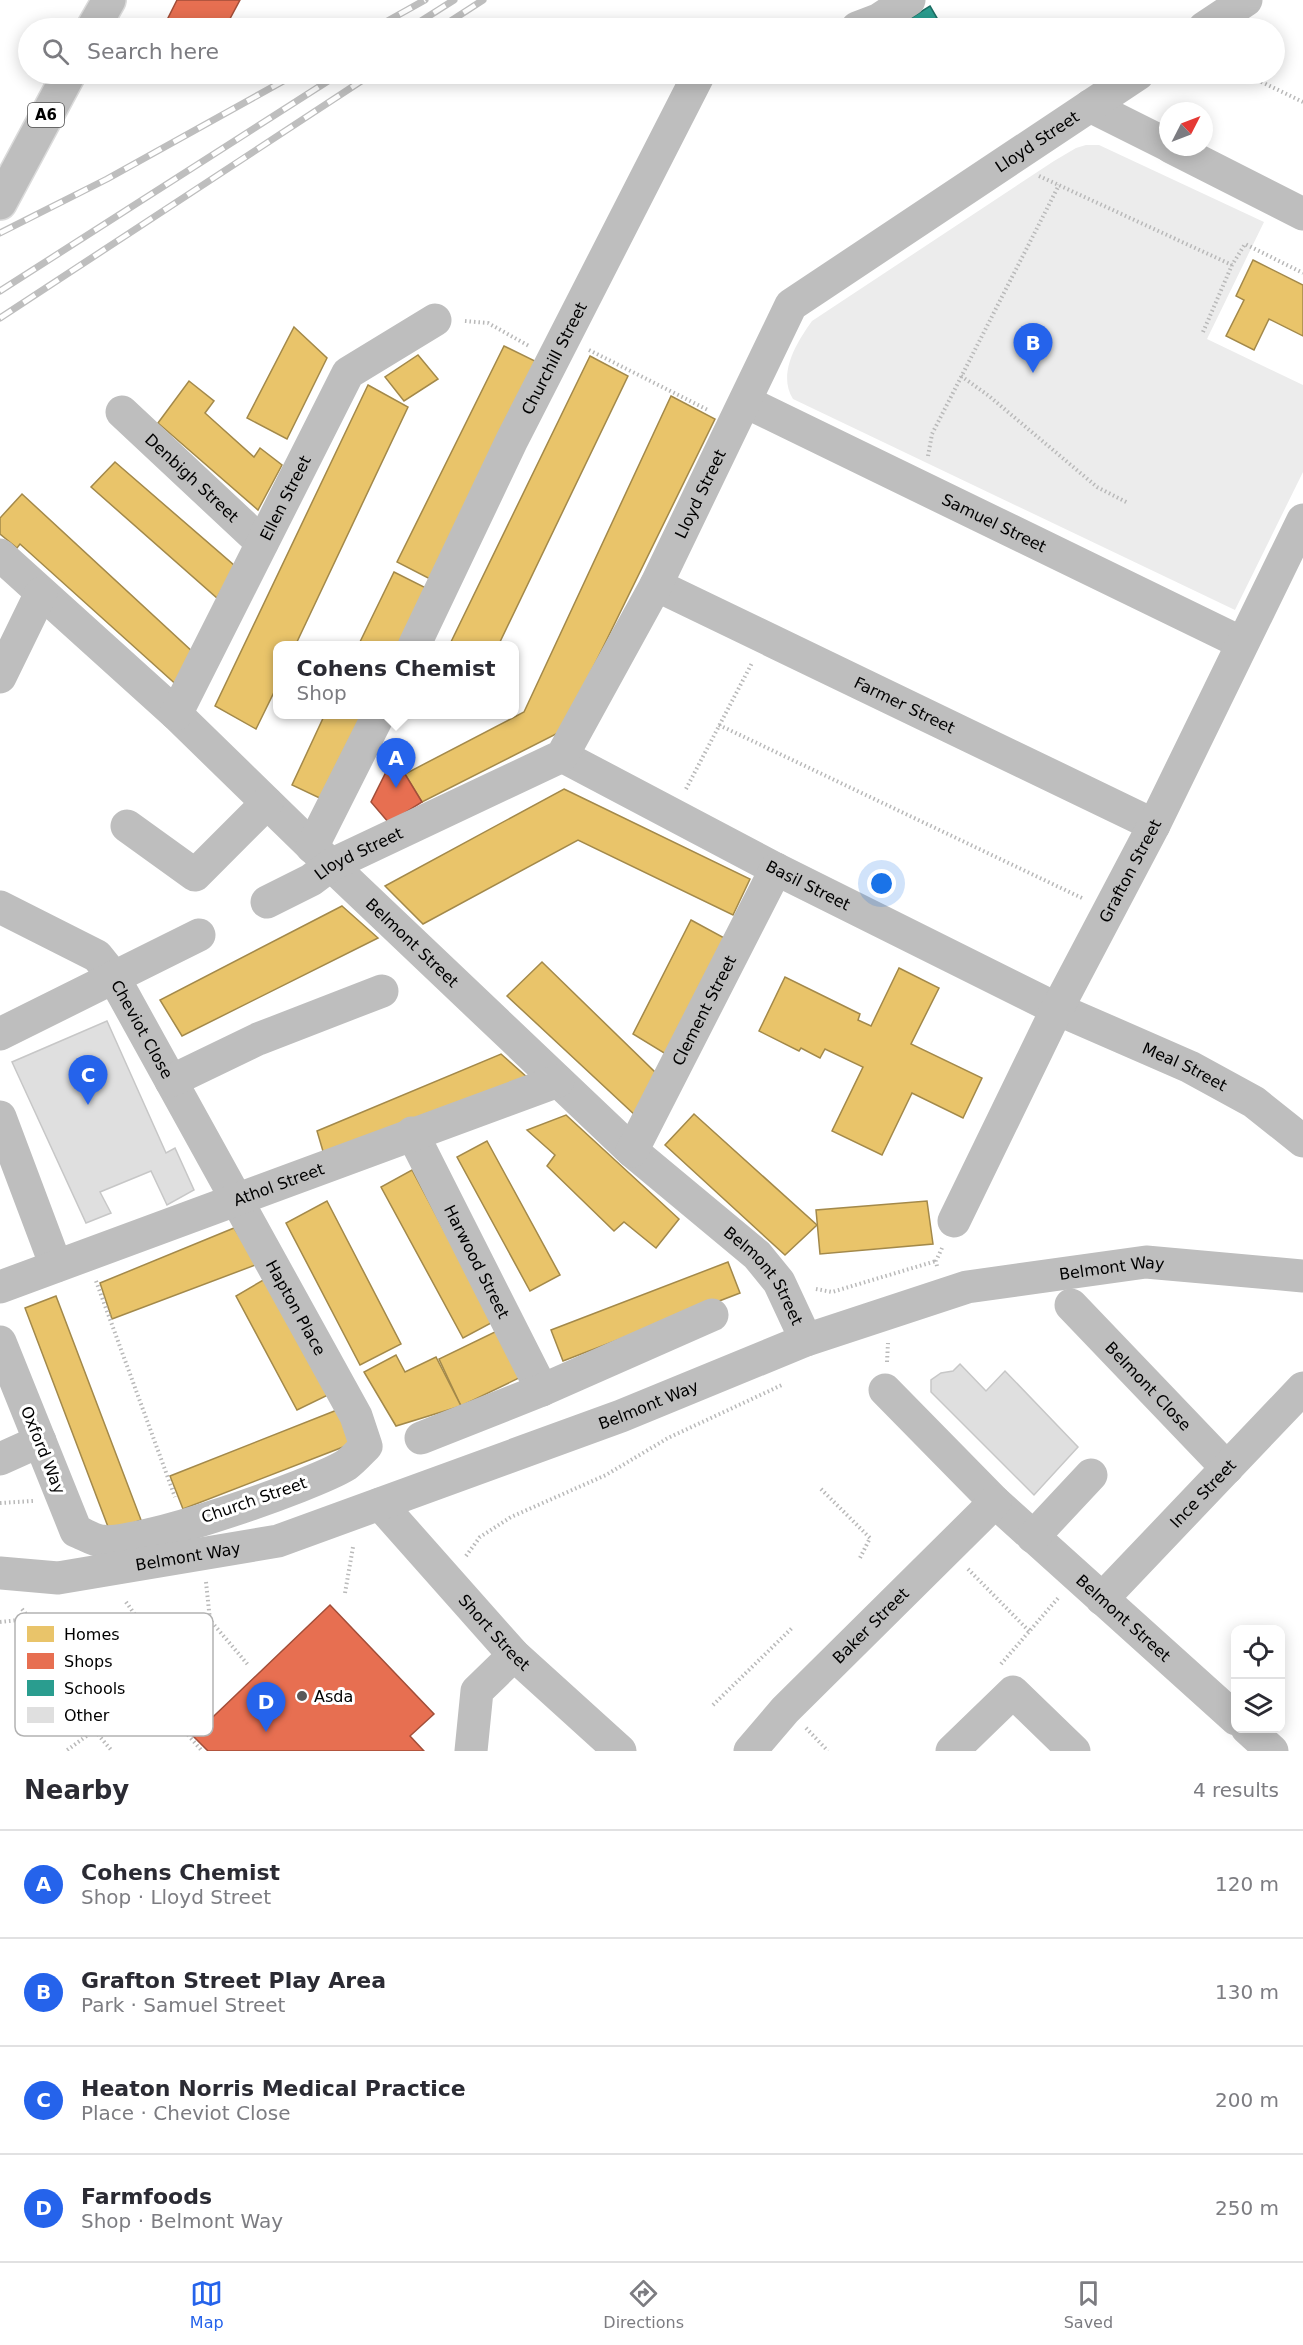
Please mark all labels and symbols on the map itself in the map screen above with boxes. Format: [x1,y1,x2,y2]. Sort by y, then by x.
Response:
north arrow [1159,102,1213,156]
road number: A6 [28,103,64,127]
street label: Lloyd Street [991,107,1082,176]
street label: Churchill Street [517,299,590,418]
pin: B [1014,324,1052,373]
street label: Denbigh Street [141,429,243,526]
street label: Lloyd Street [670,446,729,541]
street label: Ellen Street [256,452,314,544]
street label: Samuel Street [939,489,1050,556]
street label: Farmer Street [851,672,958,737]
pin: A [376,738,416,788]
street label: Grafton Street [1095,816,1165,926]
street label: Lloyd Street [311,823,406,884]
street label: Basil Street [763,856,854,914]
your location [867,869,896,898]
street label: Belmont Street [362,894,463,991]
street label: Clement Street [668,952,740,1069]
street label: Cheviot Close [107,976,177,1082]
street label: Meal Street [1140,1038,1230,1095]
pin: C [68,1056,107,1105]
street label: Athol Street [231,1159,327,1210]
street label: Harwood Street [440,1201,514,1322]
street label: Belmont Street [720,1222,807,1328]
street label: Belmont Way [1058,1252,1165,1284]
street label: Hapton Place [262,1257,330,1358]
street label: Belmont Close [1102,1338,1195,1434]
street label: Belmont Way [596,1376,701,1433]
street label: Oxford Way [17,1403,69,1497]
street label: Ince Street [1166,1455,1240,1531]
street label: Church Street [199,1473,309,1527]
street label: Belmont Way [134,1538,242,1574]
street label: Belmont Street [1072,1570,1175,1665]
street label: Baker Street [828,1584,912,1667]
street label: Short Street [455,1590,534,1674]
legend [15,1613,213,1736]
text: Homes [64,1625,120,1644]
text: Shops [64,1652,113,1671]
text: Schools [64,1679,125,1698]
pin: D [246,1682,286,1732]
place label: Asda [314,1687,353,1706]
marker: Asda [295,1689,309,1703]
text: Other [64,1706,110,1725]

